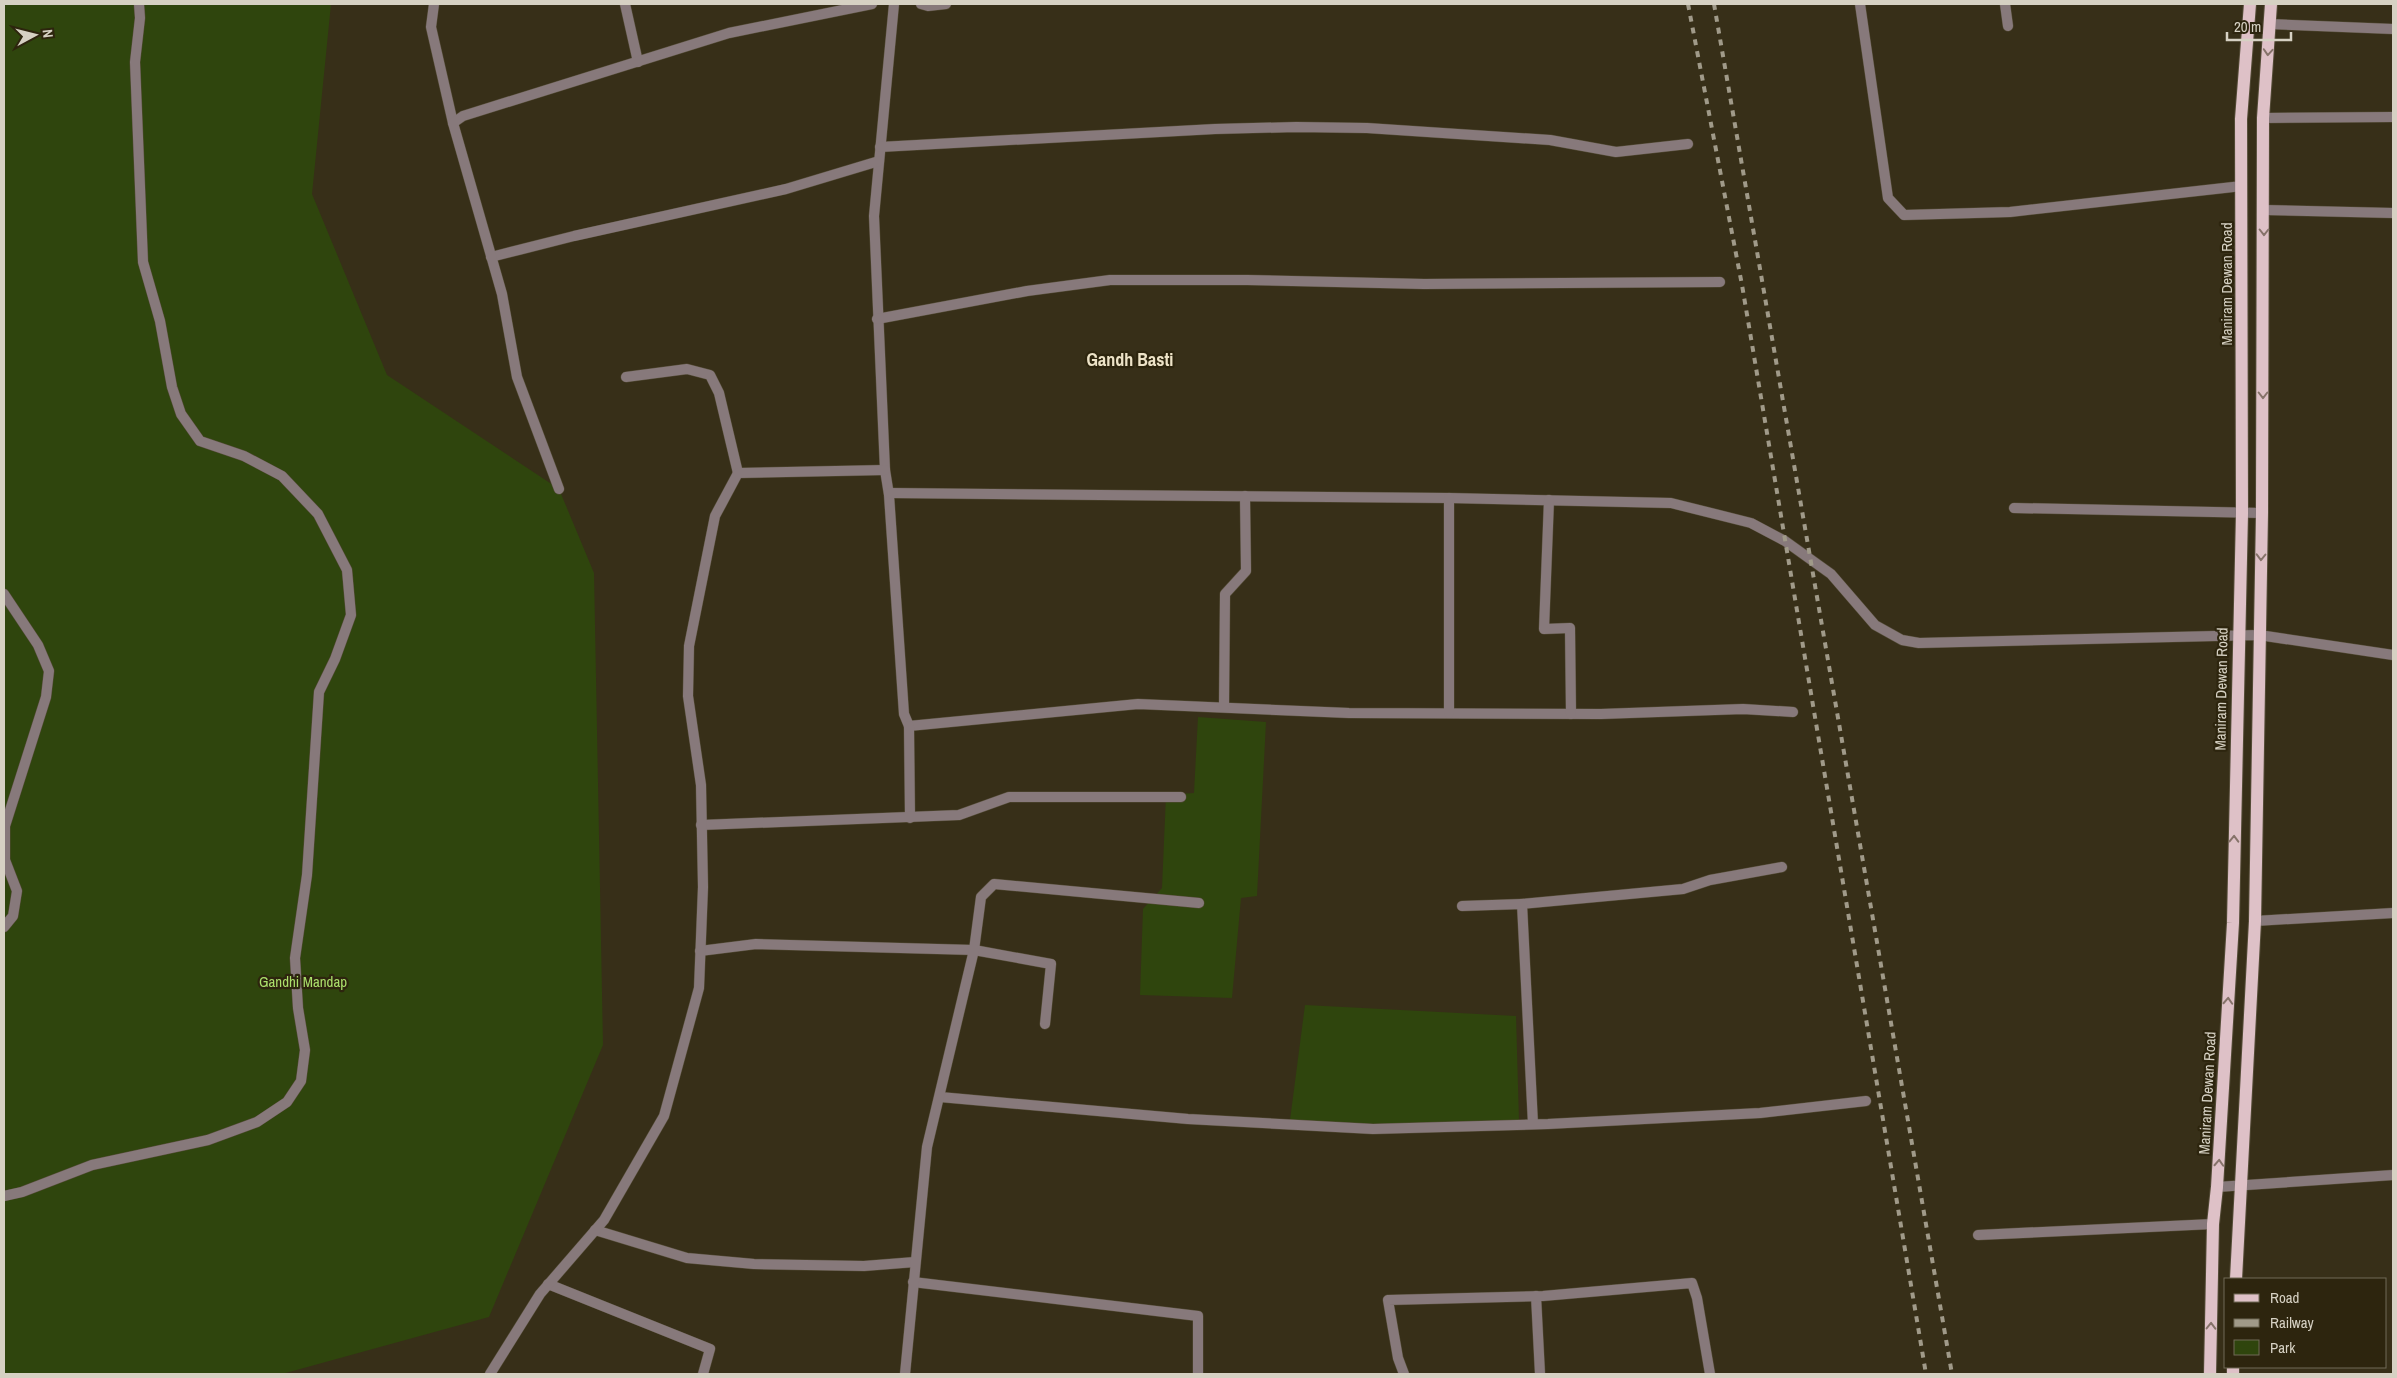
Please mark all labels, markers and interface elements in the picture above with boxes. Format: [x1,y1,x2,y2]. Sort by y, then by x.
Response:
north arrow [10,10,60,60]
scale bar [2227,10,2291,42]
text: 20 m [2234,16,2261,37]
text: N [38,28,57,39]
one-way arrow [2262,49,2273,57]
street label: Maniram Dewan Road [2216,222,2237,346]
one-way arrow [2259,228,2269,236]
district label: Gandh Basti [1087,347,1173,372]
one-way arrow [2258,391,2268,399]
one-way arrow [2256,554,2266,561]
street label: Maniram Dewan Road [2209,627,2233,751]
one-way arrow [2229,835,2240,843]
park label: Gandhi Mandap [259,971,347,992]
one-way arrow [2223,997,2234,1005]
street label: Maniram Dewan Road [2193,1031,2221,1155]
one-way arrow [2213,1159,2224,1167]
legend [2224,1278,2387,1368]
text: Road [2270,1287,2299,1308]
text: Railway [2270,1312,2315,1333]
one-way arrow [2206,1321,2216,1329]
text: Park [2270,1337,2296,1358]

